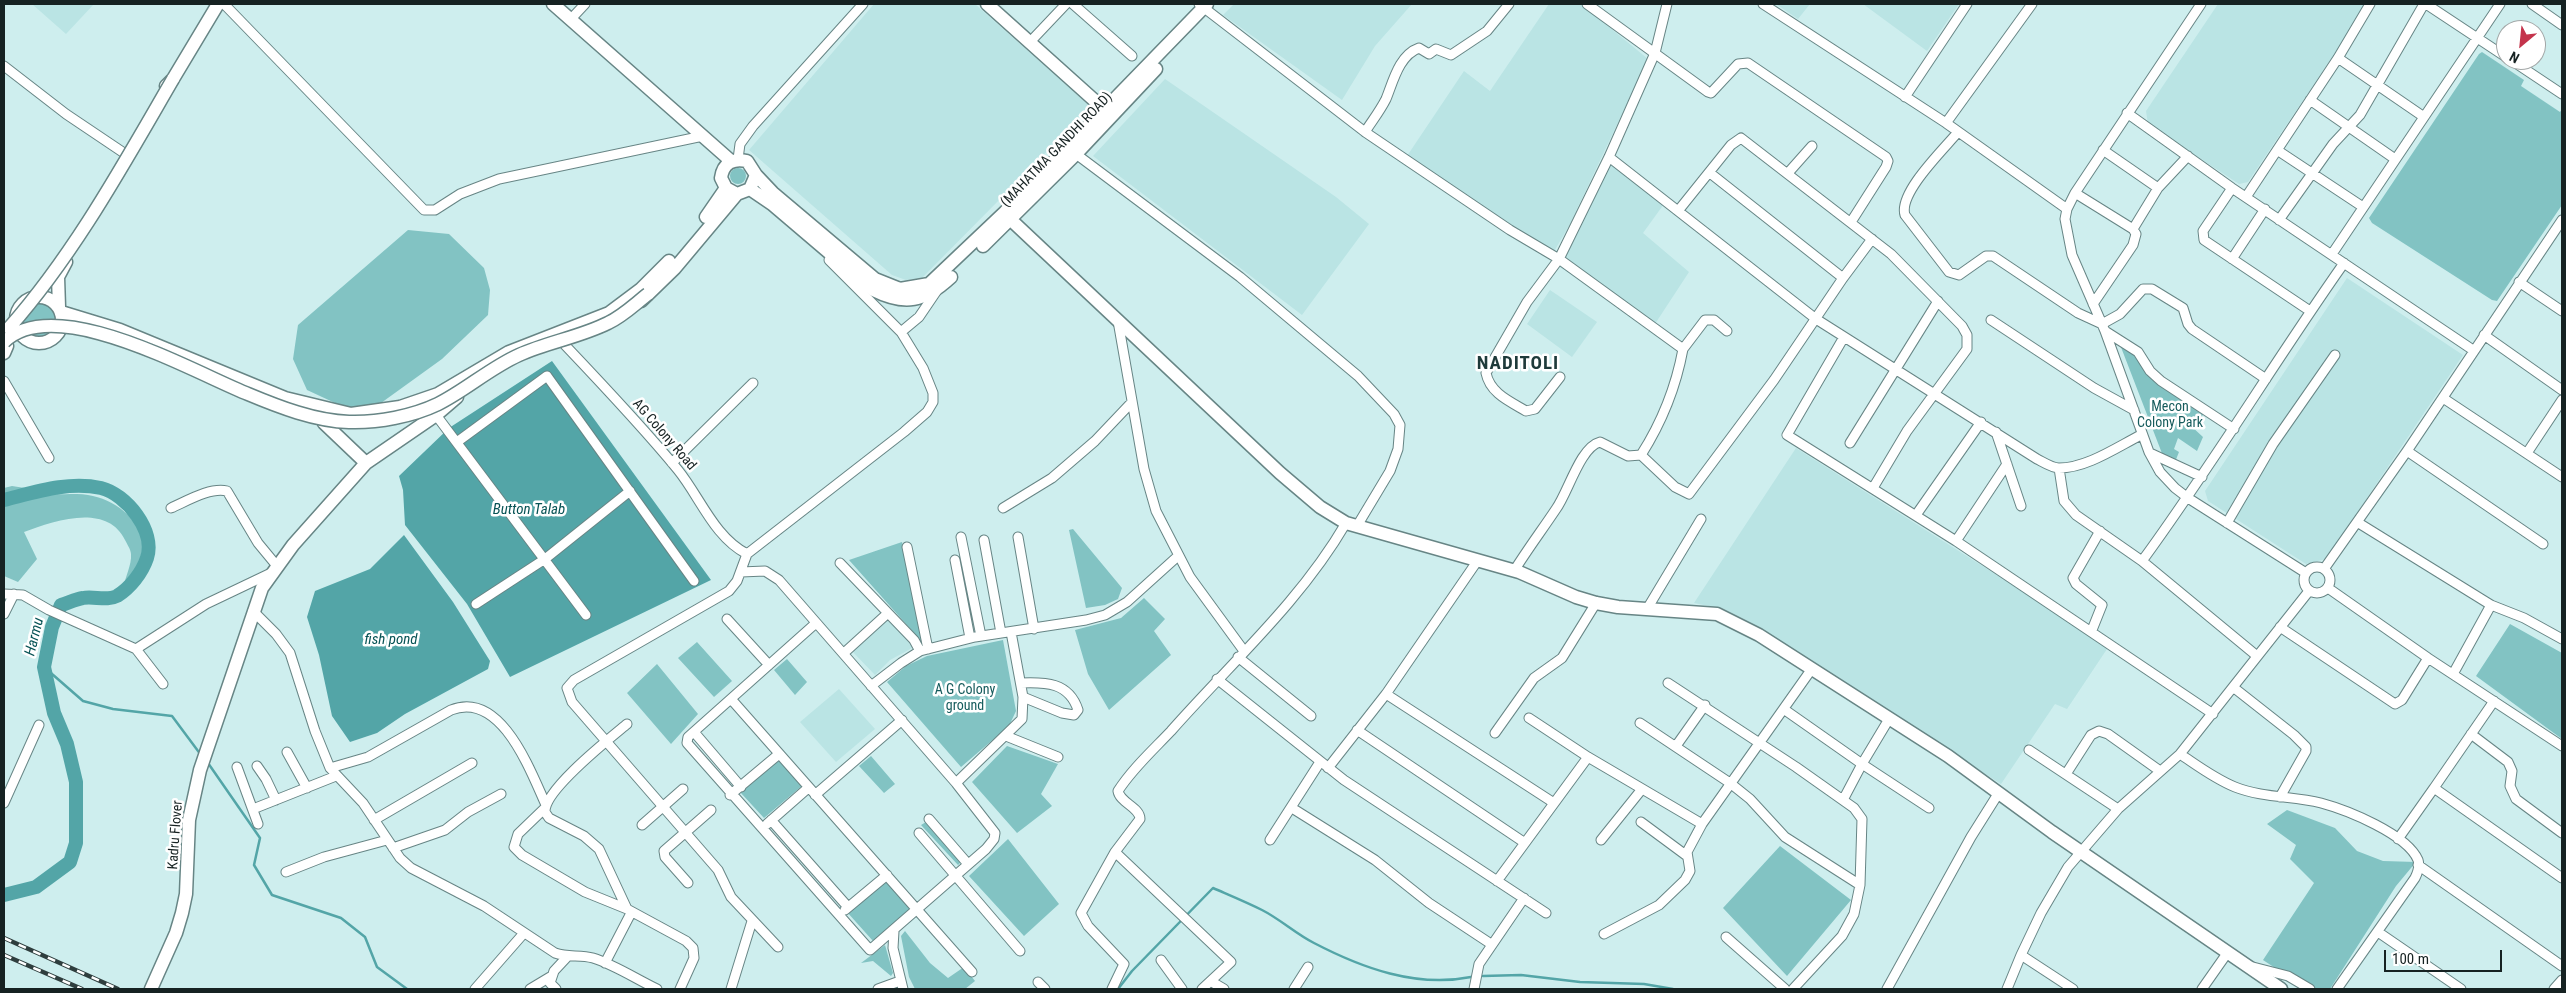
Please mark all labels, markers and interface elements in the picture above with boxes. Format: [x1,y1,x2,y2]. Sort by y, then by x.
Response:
north arrow [2496,20,2546,70]
text: N [2507,48,2522,66]
street label: (MAHATMA GANDHI ROAD) [998,89,1116,211]
district label: NADITOLI [1476,353,1560,375]
street label: AG Colony Road [629,396,699,474]
park label: Mecon Colony Park [2137,399,2203,432]
water label: Button Talab [493,501,565,519]
water label: Harmu [22,616,48,658]
water label: fish pond [365,631,417,649]
park label: A G Colony ground [935,682,995,714]
street label: Kadru Flover [165,800,187,870]
scale bar [2386,940,2504,972]
text: 100 m [2392,950,2429,968]

